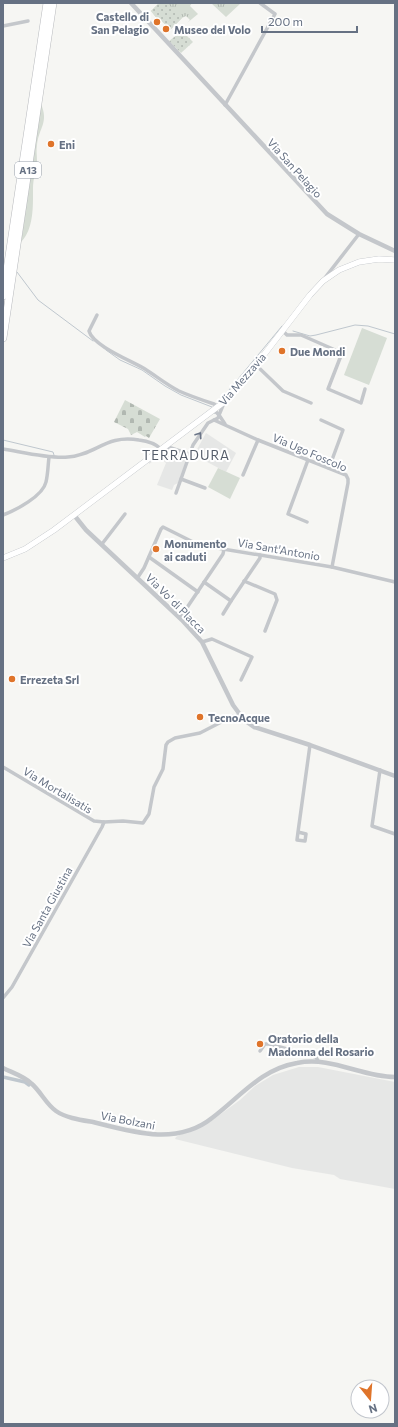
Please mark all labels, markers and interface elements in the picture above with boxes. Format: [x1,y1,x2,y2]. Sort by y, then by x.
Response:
scale bar [262,8,357,34]
place label: Castello di San Pelagio [91,10,149,36]
text: 200 m [268,14,303,28]
marker: Castello di San Pelagio [152,17,162,27]
place label: Museo del Volo [174,23,251,36]
marker: Museo del Volo [161,24,171,34]
street label: Via San Pelagio [265,136,325,201]
place label: Eni [59,138,75,151]
marker: Eni [46,139,56,149]
road number: A13 [15,162,41,178]
place label: Due Mondi [290,345,345,358]
marker: Due Mondi [277,346,287,356]
street label: Via Mezzavia [216,350,268,408]
street label: Via Ugo Foscolo [271,430,350,474]
one-way arrow [195,432,202,439]
district label: TERRADURA [142,447,230,463]
street label: Via Sant'Antonio [237,535,322,563]
place label: Monumento ai caduti [164,537,227,563]
marker: Monumento ai caduti [151,544,161,554]
street label: Via Vo' di Placca [143,570,209,636]
place label: Errezeta Srl [20,673,79,686]
marker: Errezeta Srl [7,674,17,684]
place label: TecnoAcque [208,711,270,724]
marker: TecnoAcque [195,712,205,722]
street label: Via Mortalisatis [21,764,95,816]
street label: Via Santa Giustina [19,864,75,950]
place label: Oratorio della Madonna del Rosario [268,1032,374,1058]
marker: Oratorio della Madonna del Rosario [255,1039,265,1049]
street label: Via Bolzani [100,1108,156,1132]
north arrow [350,1379,390,1419]
text: N [367,1402,379,1416]

